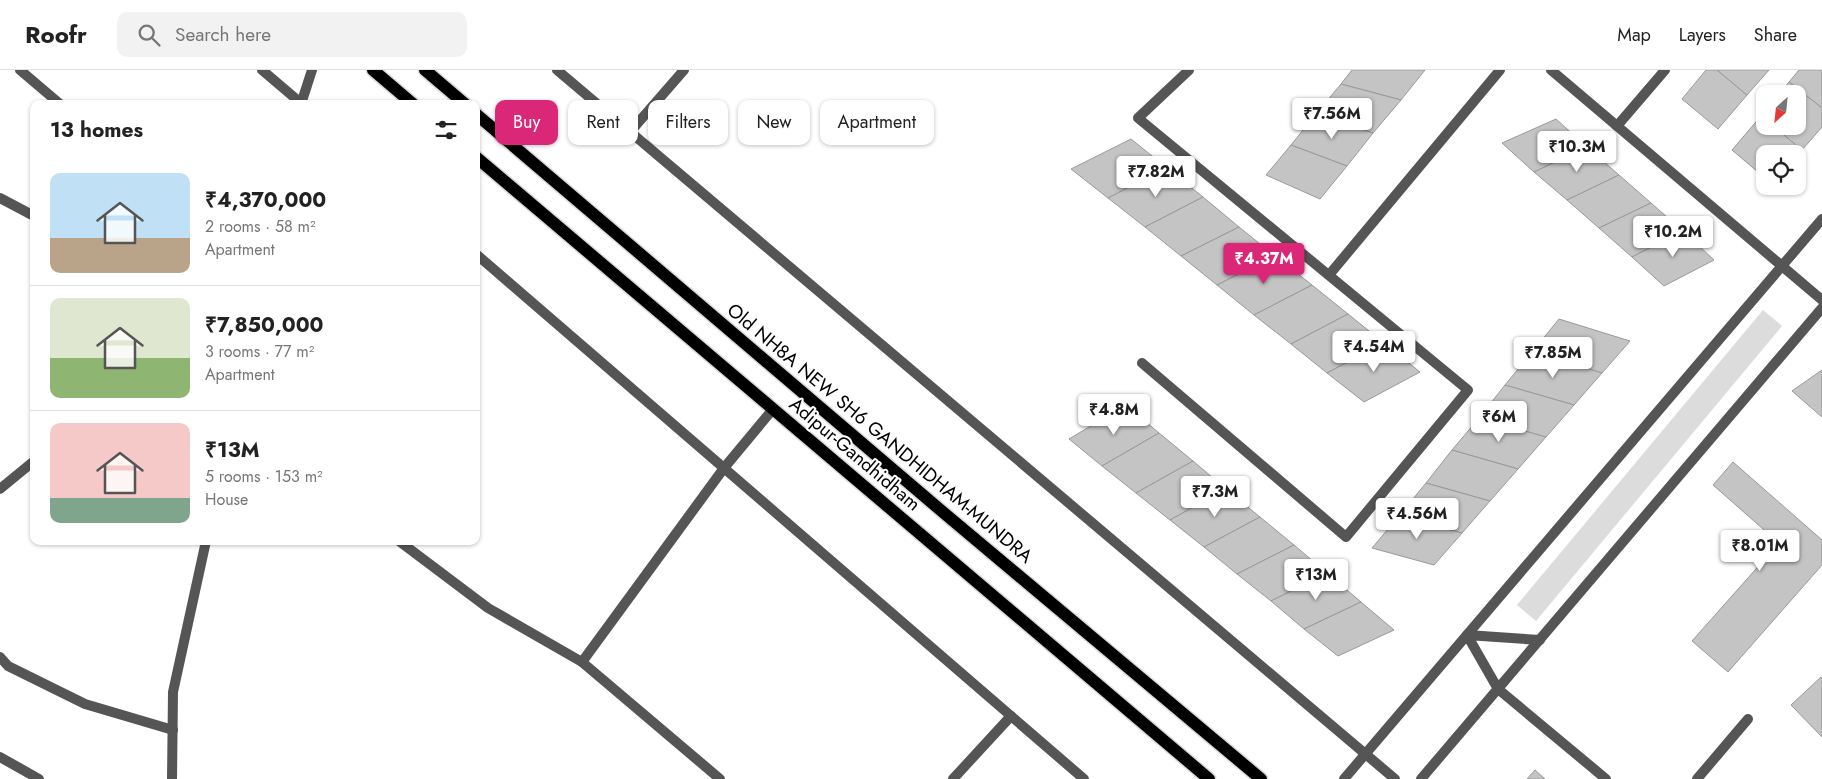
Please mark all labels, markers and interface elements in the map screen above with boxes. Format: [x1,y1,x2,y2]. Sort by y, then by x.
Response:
search box [117,12,467,57]
text: Roofr [25,17,87,52]
icon: search [135,21,163,49]
text: Search here [175,21,271,48]
text: Map [1617,22,1651,48]
text: Layers [1679,22,1726,48]
text: Share [1754,22,1797,48]
north arrow [1756,85,1806,135]
map controls [1756,85,1806,195]
pin: ₹7.56M [1291,98,1373,140]
chip: Buy [495,100,558,145]
chip: Rent [568,100,638,145]
chip: Filters [648,100,728,145]
chip: New [738,100,810,145]
chip: Apartment [820,100,934,145]
text: ₹7.56M [1303,102,1361,125]
text: 13 homes [50,115,143,145]
icon: filters [432,116,460,144]
pin: ₹10.3M [1536,131,1618,173]
text: ₹10.3M [1548,135,1606,158]
button: locate [1756,145,1806,195]
pin: ₹7.82M [1115,156,1197,198]
text: ₹7.82M [1127,160,1185,183]
text: ₹4,370,000 [205,185,326,215]
icon: home [90,193,150,253]
text: 2 rooms · 58 m² [205,215,316,238]
pin: ₹10.2M [1632,216,1714,258]
text: ₹10.2M [1644,220,1702,243]
text: Apartment [205,238,275,261]
pin: ₹4.37M [1223,242,1305,285]
text: ₹4.37M [1234,247,1294,270]
street label: Old NH8A NEW SH6 GANDHIDHAM-MUNDRA [721,297,1039,570]
text: ₹7,850,000 [205,310,324,340]
icon: home [90,318,150,378]
pin: ₹4.54M [1333,330,1415,373]
text: ₹4.54M [1343,335,1405,358]
pin: ₹7.85M [1512,336,1594,379]
text: 3 rooms · 77 m² [205,340,314,363]
text: ₹7.85M [1525,341,1581,364]
text: Apartment [205,363,275,386]
street label: Adipur-Gandhidham [784,391,926,517]
pin: ₹4.8M [1079,394,1149,436]
text: ₹4.8M [1089,398,1139,421]
pin: ₹6M [1475,400,1523,443]
text: ₹6M [1482,405,1516,428]
text: ₹13M [205,435,259,465]
icon: home [90,443,150,503]
text: 5 rooms · 153 m² [205,465,323,488]
pin: ₹7.3M [1180,476,1250,518]
text: ₹7.3M [1192,480,1238,503]
text: House [205,488,248,511]
pin: ₹4.56M [1376,498,1458,540]
text: ₹4.56M [1387,502,1447,525]
pin: ₹8.01M [1719,530,1801,572]
text: ₹8.01M [1731,534,1789,557]
pin: ₹13M [1286,558,1346,601]
text: ₹13M [1295,563,1337,586]

